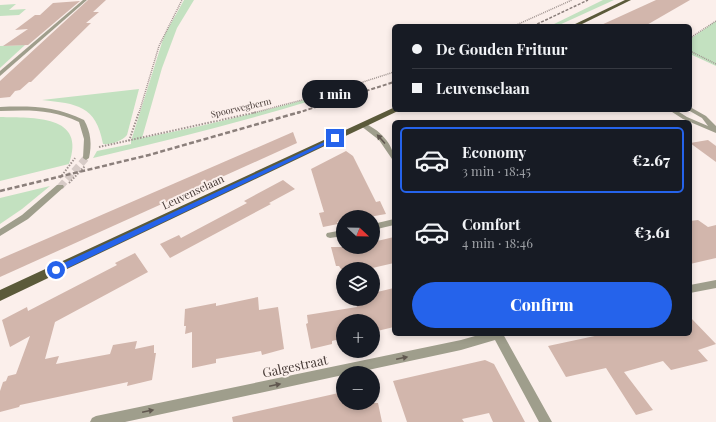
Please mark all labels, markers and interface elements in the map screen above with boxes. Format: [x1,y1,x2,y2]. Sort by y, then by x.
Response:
text: De Gouden Frituur [436,39,568,59]
text: Leuvenselaan [436,78,530,98]
callout: 1 min [302,80,368,108]
text: 1 min [319,85,351,102]
street label: Spoorwegberm [209,94,272,120]
route end [326,129,344,147]
one-way arrow [377,134,386,144]
icon: car [414,142,450,178]
text: Economy [462,142,526,162]
text: €2.67 [632,150,670,170]
text: 3 min · 18:45 [462,162,531,179]
street label: Leuvenselaan [159,170,227,213]
north arrow [336,210,380,254]
map controls [336,210,380,410]
icon: car [414,214,450,250]
text: Comfort [462,214,520,234]
text: €3.61 [634,222,670,242]
text: 4 min · 18:46 [462,234,533,251]
route start [47,261,65,279]
button: layers [336,262,380,306]
button: Confirm [412,282,672,328]
button: + [336,314,380,358]
street label: Galgestraat [261,350,329,381]
one-way arrow [396,354,408,360]
button: − [336,366,380,410]
one-way arrow [269,381,281,387]
one-way arrow [142,408,154,414]

